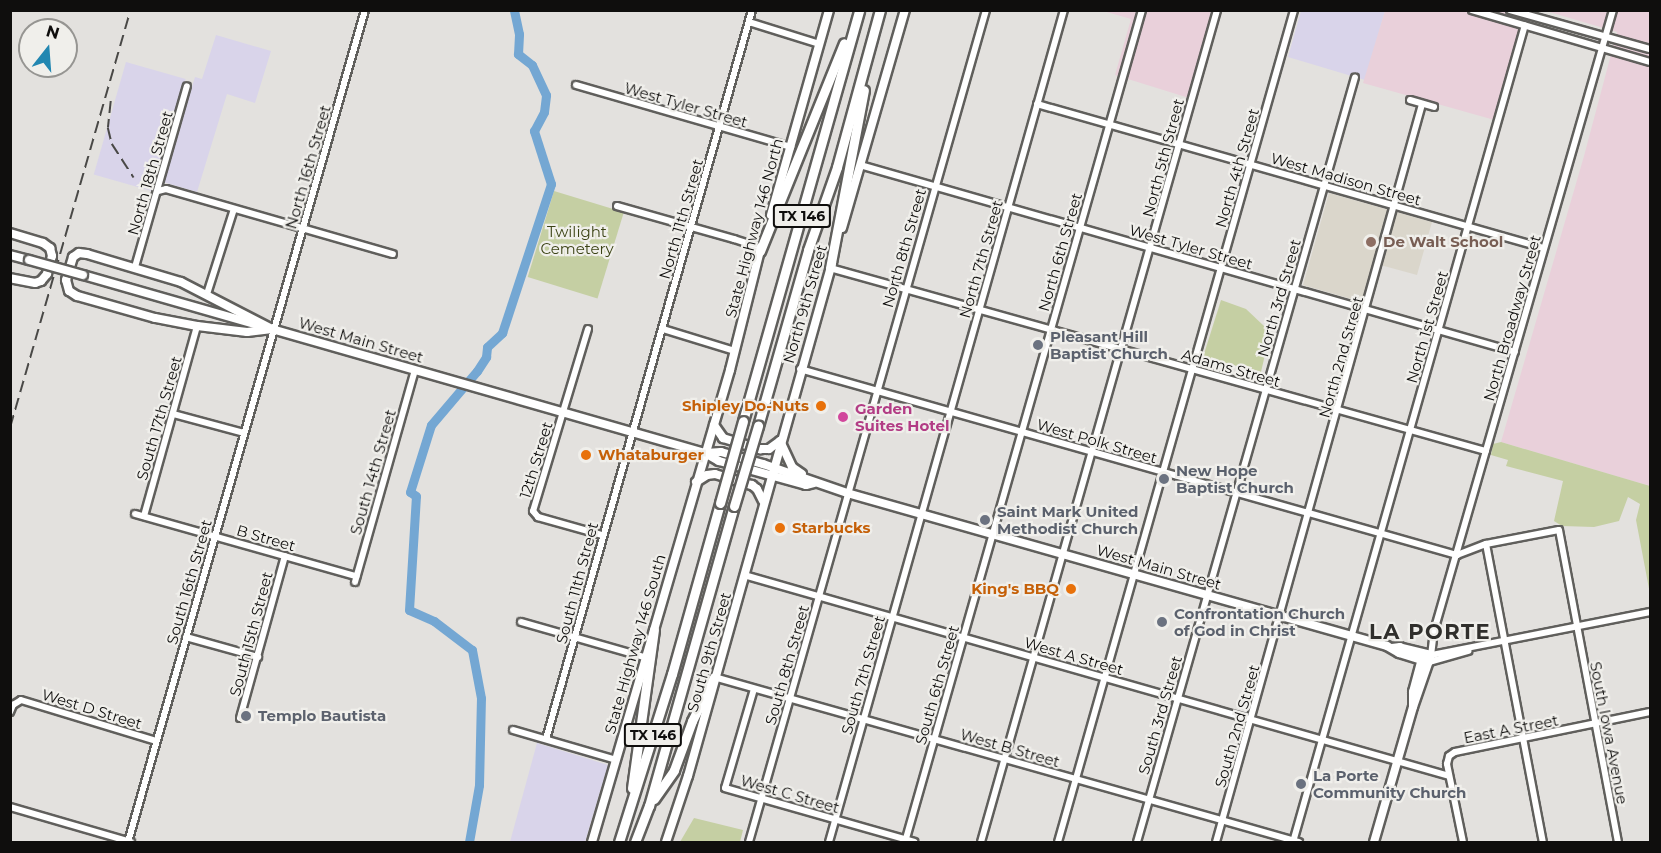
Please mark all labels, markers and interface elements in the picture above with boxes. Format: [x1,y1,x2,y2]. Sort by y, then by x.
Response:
north arrow [18,18,78,78]
text: N [44,21,62,43]
street label: West Tyler Street [622,79,750,131]
street label: North 5th Street [1139,97,1187,219]
street label: North 16th Street [282,103,334,231]
street label: North 4th Street [1211,106,1263,230]
street label: North 18th Street [124,109,176,237]
street label: State Highway 146 North [721,136,787,320]
street label: West Madison Street [1269,149,1423,209]
street label: North 11th Street [655,157,707,281]
street label: North 8th Street [878,186,930,310]
street label: North 6th Street [1034,191,1086,313]
street label: North 7th Street [956,198,1006,320]
road number: TX 146 [772,205,832,227]
street label: West Tyler Street [1127,221,1255,273]
park label: Twilight Cemetery [540,222,614,257]
place label: De Walt School [1383,233,1503,251]
street label: North Broadway Street [1480,233,1544,403]
marker: De Walt School [1364,235,1378,249]
street label: North 3rd Street [1254,237,1304,359]
street label: North 9th Street [779,243,831,365]
street label: North 1st Street [1402,269,1452,385]
street label: North 2nd Street [1315,294,1367,420]
street label: West Main Street [297,314,425,366]
place label: Pleasant Hill Baptist Church [1050,327,1168,362]
marker: Pleasant Hill Baptist Church [1031,338,1045,352]
street label: Adams Street [1179,345,1283,391]
street label: South 17th Street [133,354,185,482]
place label: Shipley Do-Nuts [682,397,809,415]
marker: Shipley Do-Nuts [814,399,828,413]
place label: Garden Suites Hotel [855,399,950,434]
street label: South 14th Street [346,407,400,537]
marker: Garden Suites Hotel [836,410,850,424]
street label: West Polk Street [1035,415,1159,467]
street label: 12th Street [516,419,556,501]
place label: Whataburger [598,446,704,464]
marker: Whataburger [579,448,593,462]
place label: New Hope Baptist Church [1176,461,1294,496]
marker: New Hope Baptist Church [1157,472,1171,486]
place label: Saint Mark United Methodist Church [997,502,1138,537]
marker: Saint Mark United Methodist Church [978,513,992,527]
street label: South 16th Street [163,518,215,646]
place label: Starbucks [792,519,870,537]
street label: South 11th Street [552,520,602,646]
street label: B Street [234,521,298,555]
marker: Starbucks [773,521,787,535]
street label: West Main Street [1095,541,1223,593]
street label: State Highway 146 South [601,552,669,736]
street label: South 15th Street [226,570,276,698]
place label: King's BBQ [971,580,1059,598]
marker: King's BBQ [1064,582,1078,596]
street label: South 9th Street [683,590,735,714]
street label: South 8th Street [761,603,813,727]
place label: Confrontation Church of God in Christ [1174,604,1345,639]
street label: South 7th Street [837,613,889,737]
marker: Confrontation Church of God in Christ [1155,615,1169,629]
district label: LA PORTE [1369,619,1491,645]
street label: South 6th Street [911,623,963,747]
street label: West A Street [1022,633,1126,679]
street label: South 3rd Street [1134,654,1186,776]
street label: South Iowa Avenue [1586,660,1632,806]
street label: South 2nd Street [1211,662,1263,790]
street label: West D Street [40,685,144,733]
place label: Templo Bautista [258,707,386,725]
marker: Templo Bautista [239,709,253,723]
street label: East A Street [1462,711,1560,747]
road number: TX 146 [623,724,683,746]
street label: West B Street [958,725,1062,771]
place label: La Porte Community Church [1313,766,1466,801]
street label: West C Street [738,771,842,817]
marker: La Porte Community Church [1294,777,1308,791]

